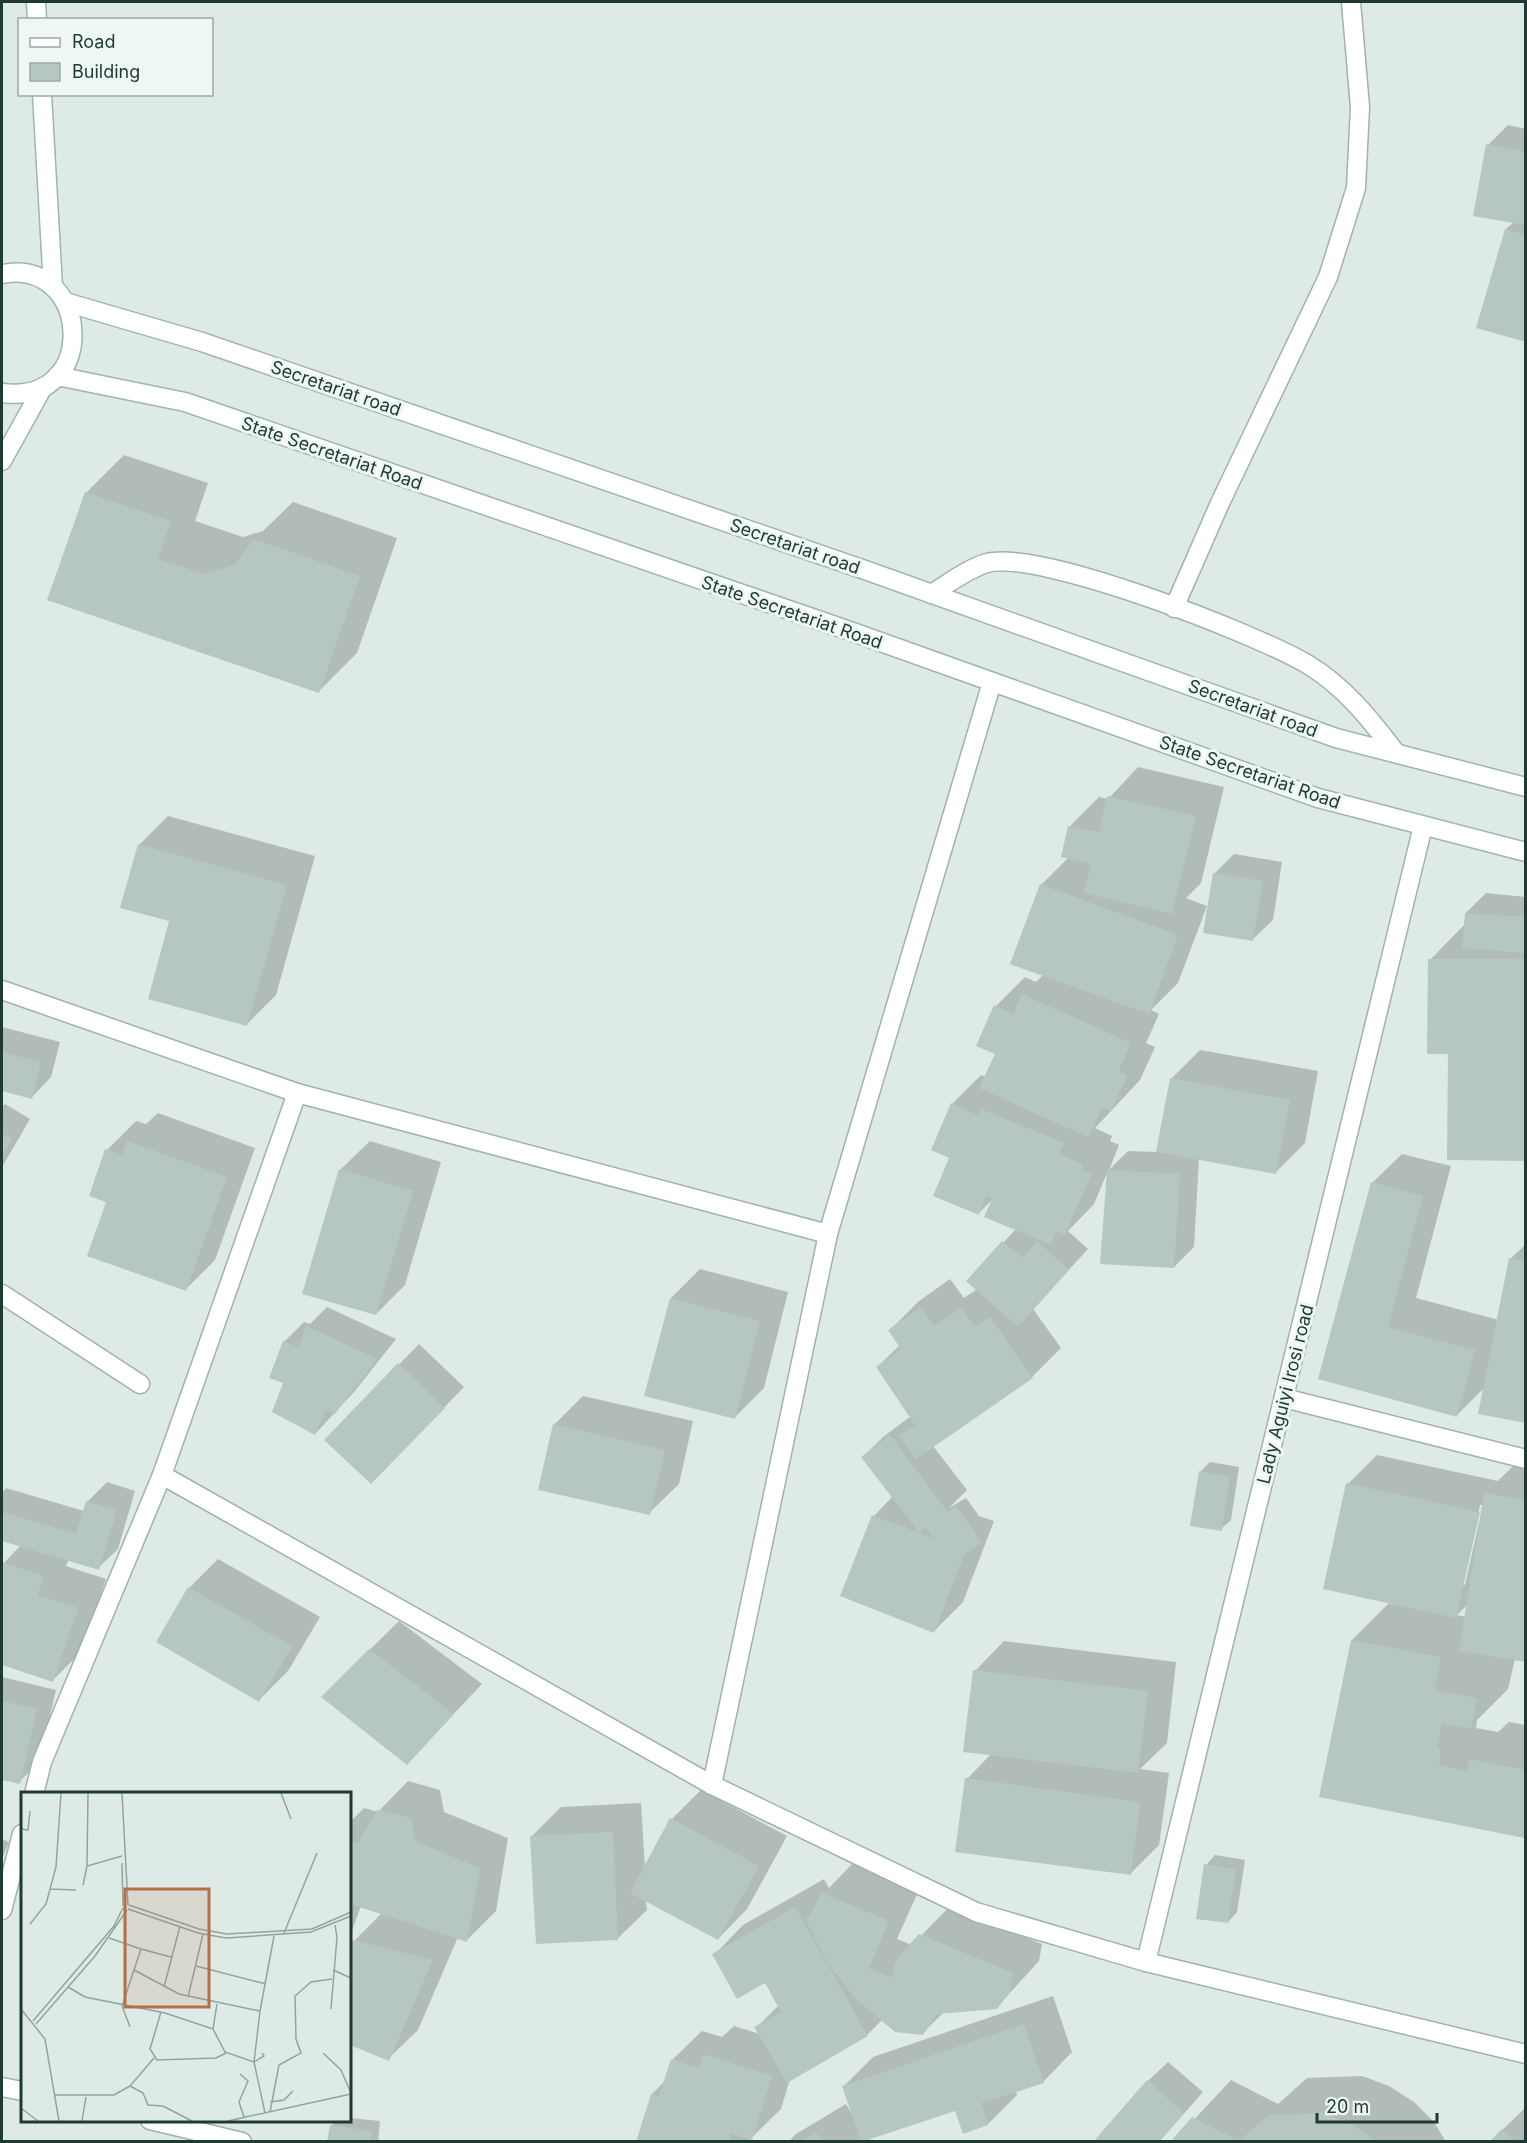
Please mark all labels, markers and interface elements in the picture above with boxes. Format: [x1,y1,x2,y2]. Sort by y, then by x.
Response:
legend [18,18,213,96]
text: Road [72,31,115,52]
text: Building [72,61,140,82]
street label: Secretariat road [268,356,404,420]
street label: State Secretariat Road [239,412,425,494]
street label: Secretariat road [727,514,863,578]
street label: State Secretariat Road [699,571,885,653]
street label: Secretariat road [1185,675,1321,741]
street label: State Secretariat Road [1157,731,1343,813]
street label: Lady Aguiyi Irosi road [1253,1302,1317,1486]
inset map [21,1792,351,2122]
scale bar [1317,2086,1437,2124]
text: 20 m [1326,2096,1369,2117]

